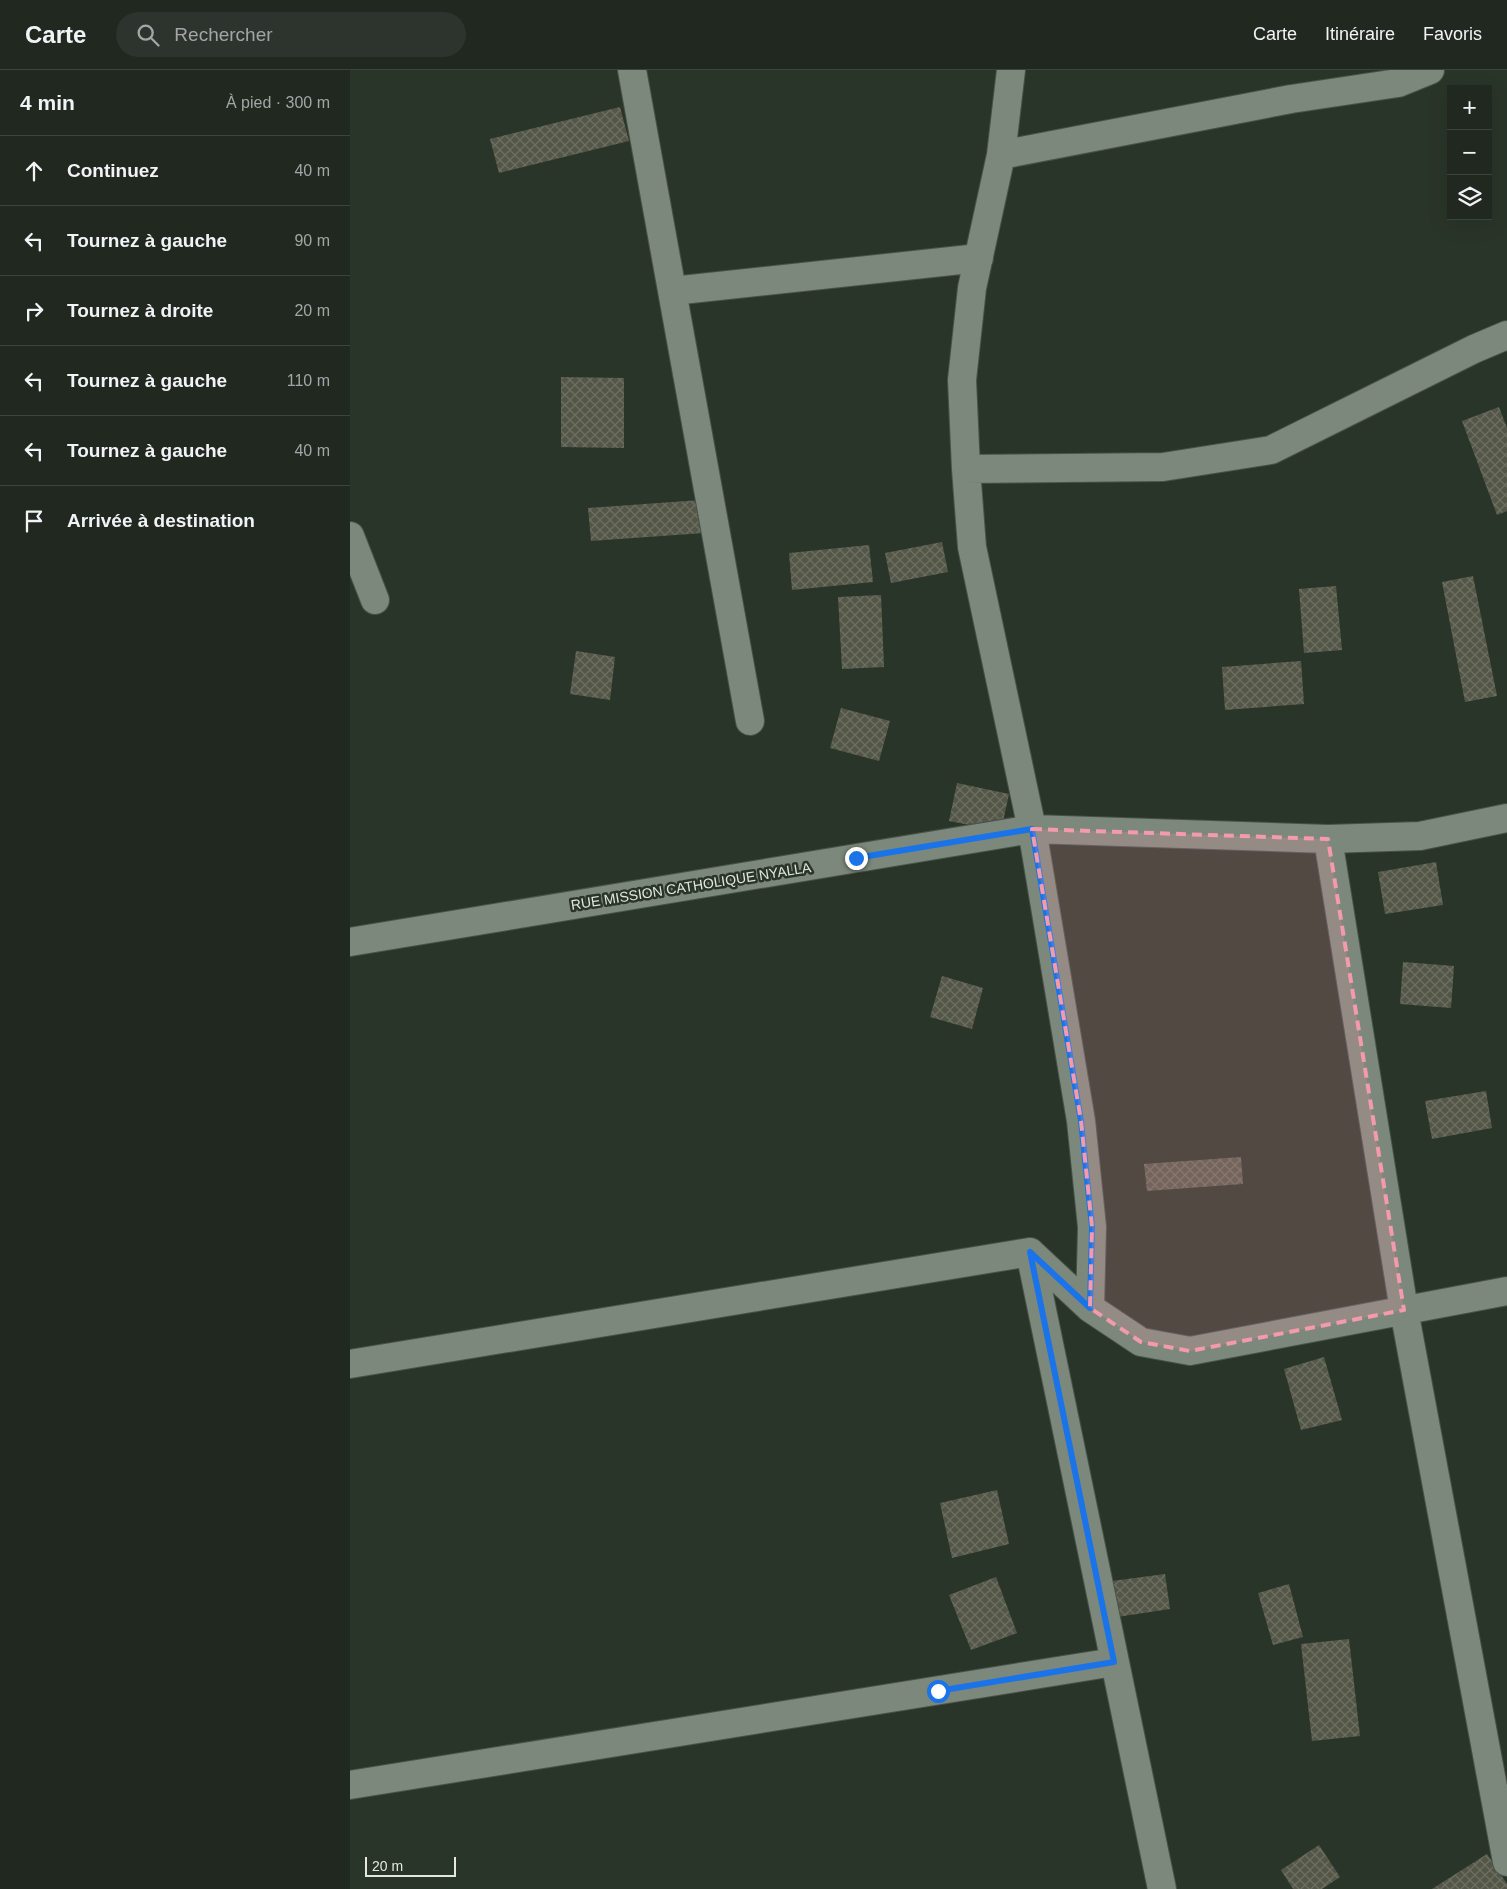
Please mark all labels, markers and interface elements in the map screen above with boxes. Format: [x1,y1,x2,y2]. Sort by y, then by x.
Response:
search box [116,12,466,57]
text: Carte [25,21,86,48]
icon: search [134,21,162,49]
text: Rechercher [174,24,273,45]
text: Carte [1253,24,1297,44]
text: Itinéraire [1325,24,1395,44]
text: Favoris [1423,24,1482,44]
map controls [1447,85,1492,220]
button: + [1447,85,1492,130]
text: 4 min [20,91,75,114]
text: À pied · 300 m [226,94,330,111]
button: − [1447,130,1492,175]
icon: ahead [20,157,48,185]
text: Continuez [67,160,159,181]
text: 40 m [294,162,330,179]
button: layers [1447,175,1492,220]
icon: left [20,227,48,255]
text: Tournez à gauche [67,230,227,251]
text: 90 m [294,232,330,249]
icon: right [20,297,48,325]
text: Tournez à droite [67,300,213,321]
text: 20 m [294,302,330,319]
icon: left [20,367,48,395]
text: Tournez à gauche [67,370,227,391]
text: 110 m [287,372,330,389]
icon: left [20,437,48,465]
text: Tournez à gauche [67,440,227,461]
text: 40 m [294,442,330,459]
icon: arrive [20,507,48,535]
text: Arrivée à destination [67,510,255,531]
route end [845,847,868,870]
street label: RUE MISSION CATHOLIQUE NYALLA [570,859,813,913]
route start [927,1680,950,1703]
scale bar [365,1854,456,1877]
text: 20 m [372,1858,403,1874]

